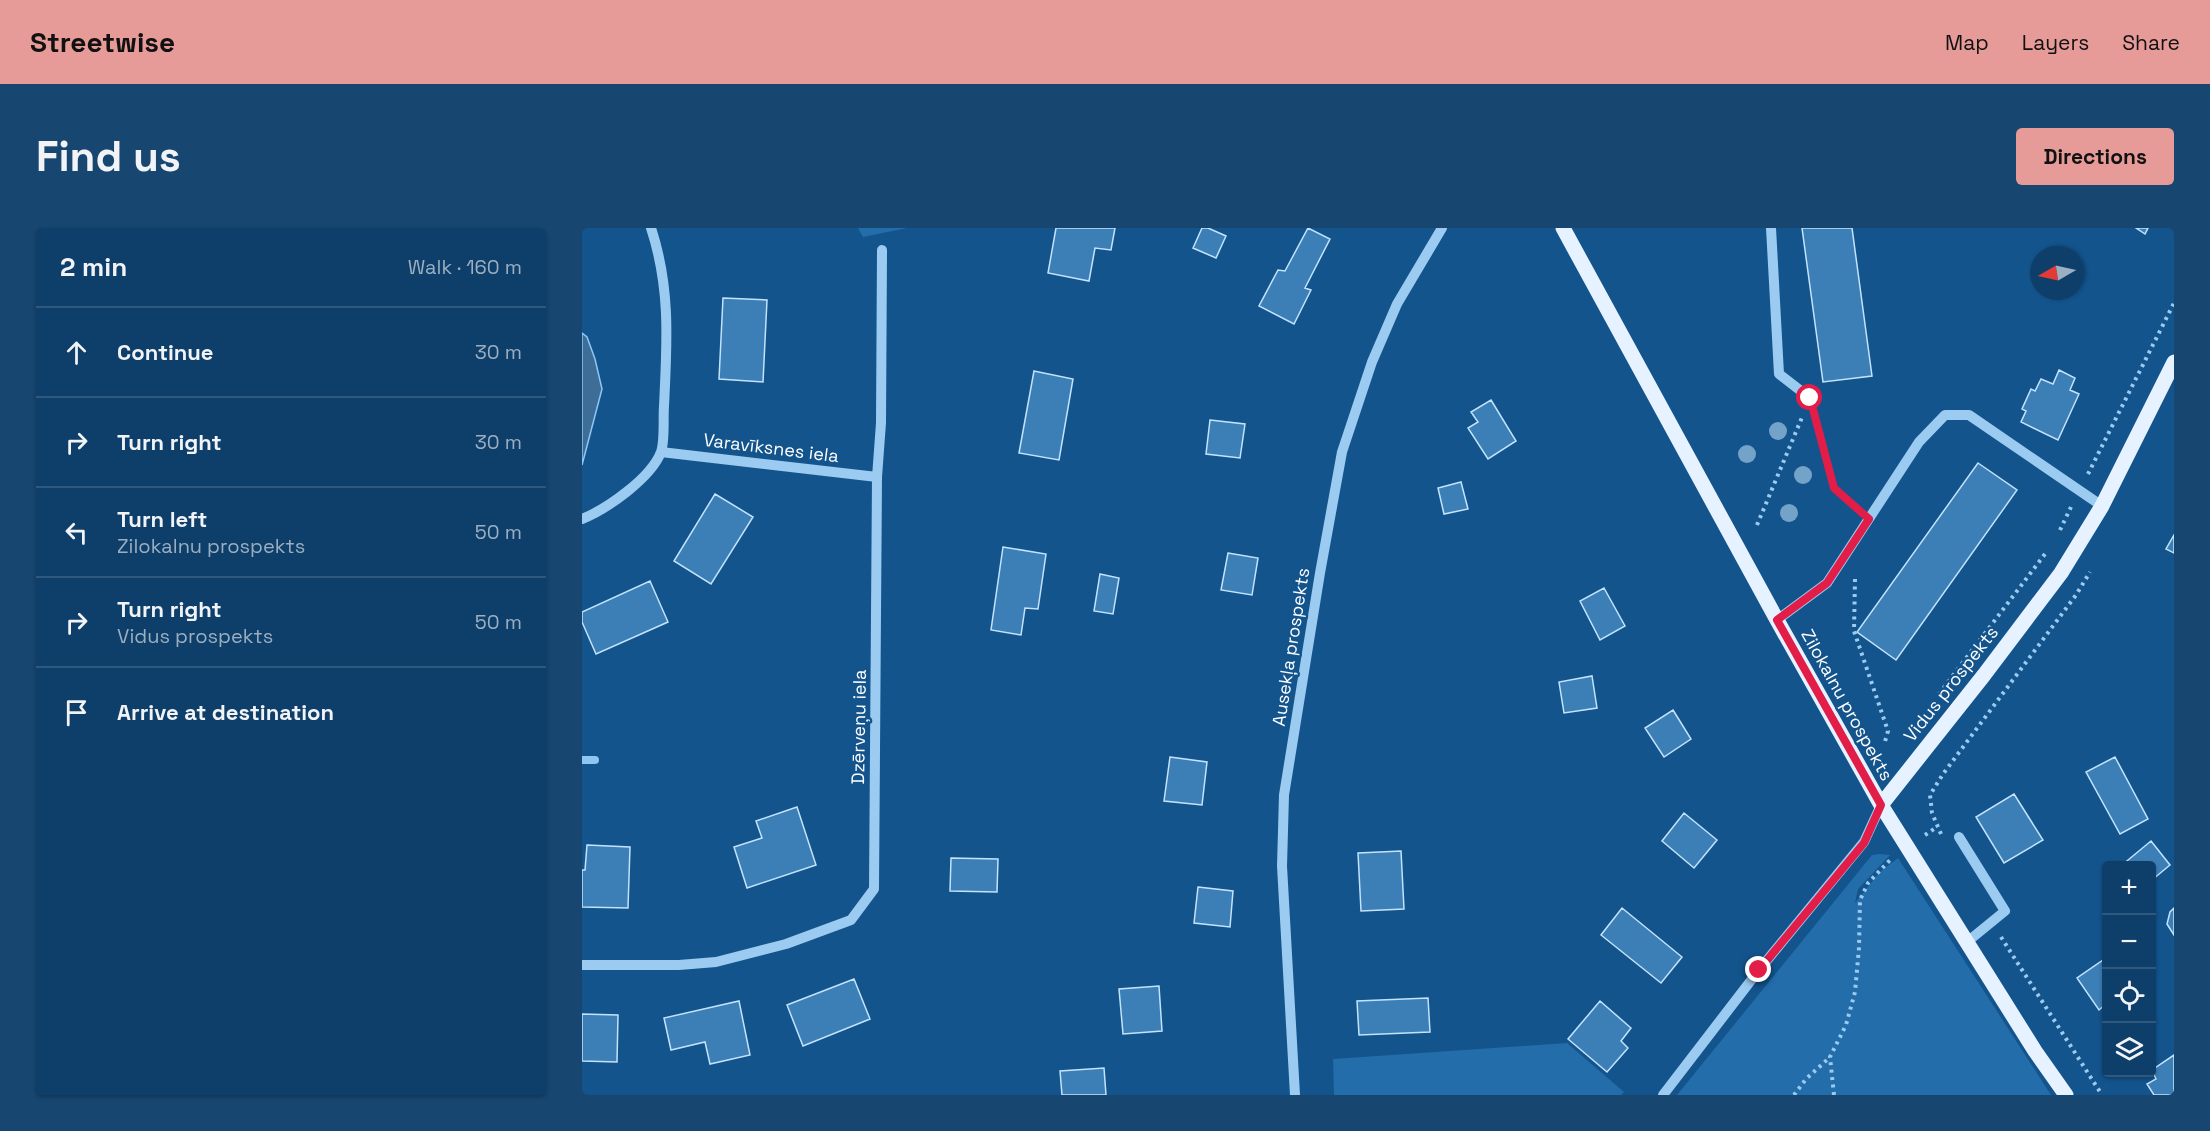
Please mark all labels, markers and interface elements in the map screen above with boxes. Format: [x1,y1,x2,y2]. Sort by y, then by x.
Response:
text: Streetwise [30,24,175,60]
text: Map [1945,29,1989,56]
text: Layers [2022,29,2089,56]
text: Share [2122,29,2180,56]
button: Directions [2016,128,2174,185]
text: Find us [36,130,181,183]
north arrow [2030,246,2084,300]
text: 2 min [60,250,127,284]
text: Walk · 160 m [408,254,522,280]
icon: ahead [60,336,93,369]
text: Continue [117,338,213,366]
text: 30 m [475,339,522,365]
route start [1796,384,1822,410]
icon: right [60,426,93,459]
text: Turn right [117,428,222,456]
street label: Varavīksnes iela [702,428,840,467]
text: 30 m [475,429,522,455]
text: Turn left [117,505,207,533]
icon: left [60,516,93,549]
text: 50 m [475,519,522,545]
text: Zilokalnu prospekts [117,533,305,559]
street label: Ausekļa prospekts [1267,566,1314,728]
text: Turn right [117,595,222,623]
icon: right [60,606,93,639]
text: 50 m [475,609,522,635]
street label: Vidus prospekts [1898,621,2003,746]
text: Vidus prospekts [117,623,273,649]
street label: Zilokalnu prospekts [1796,625,1899,784]
street label: Dzērveņu iela [846,669,871,785]
icon: arrive [60,696,93,729]
text: Arrive at destination [117,698,334,726]
map controls [2102,861,2156,1077]
button: + [2102,861,2156,915]
button: − [2102,915,2156,969]
route end [1745,956,1771,982]
button: locate [2102,969,2156,1023]
button: layers [2102,1023,2156,1077]

